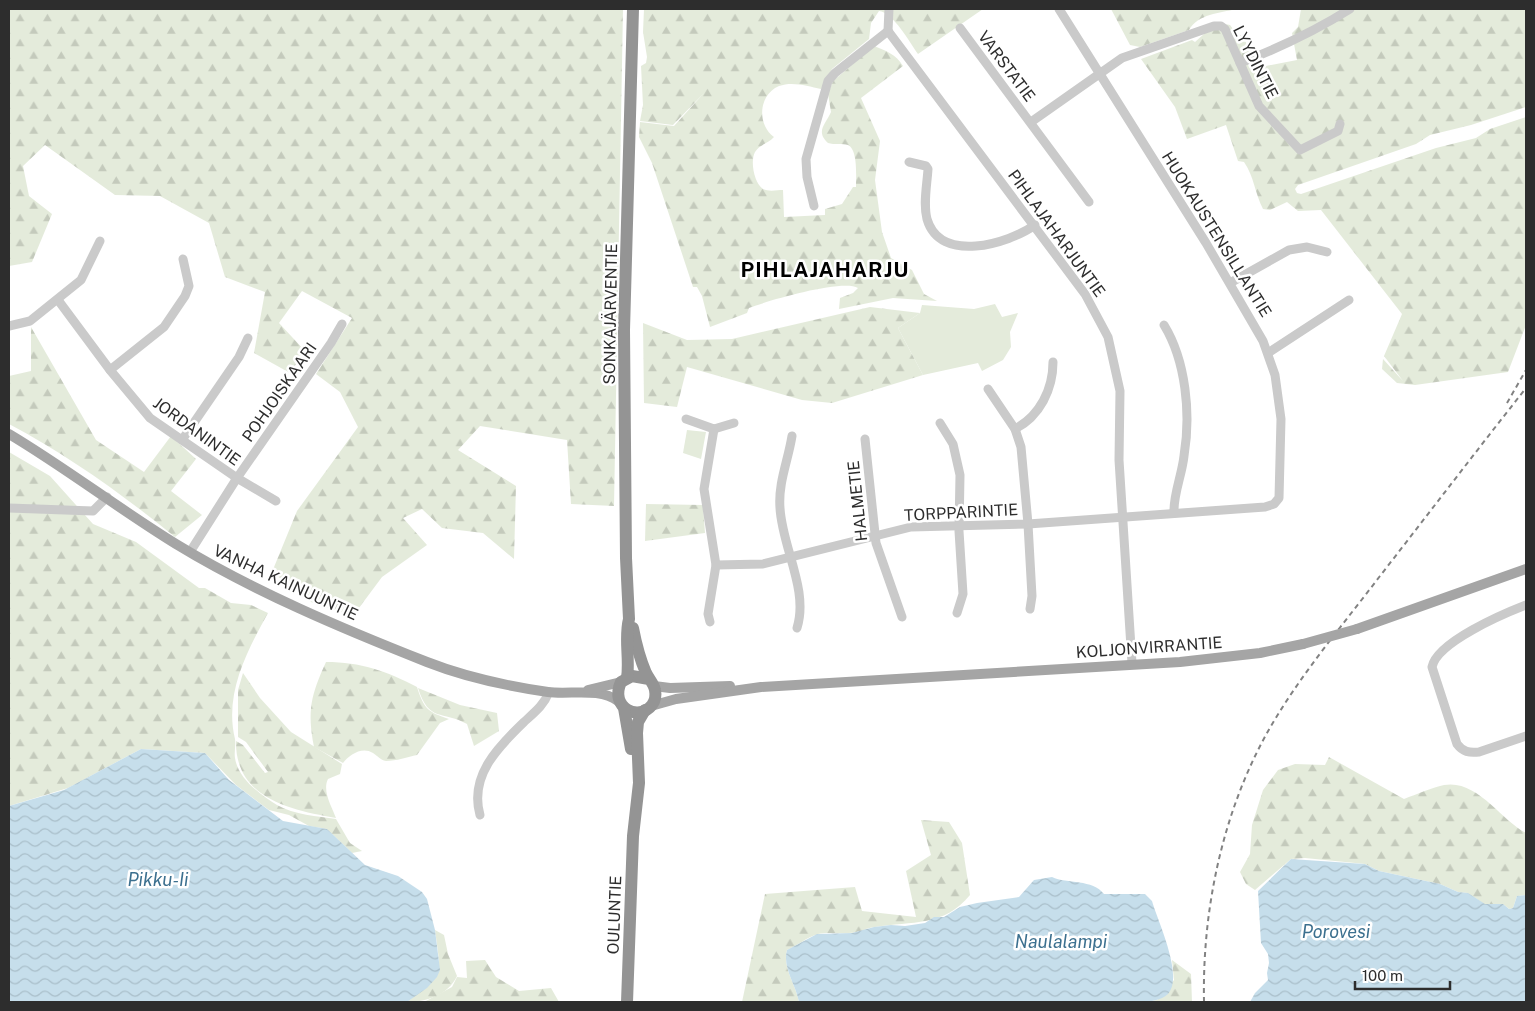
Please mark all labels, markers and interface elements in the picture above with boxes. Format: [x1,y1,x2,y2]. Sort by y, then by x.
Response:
street label: LYYDINTIE [1229,22,1282,102]
street label: VARSTATIE [974,27,1039,105]
street label: HUOKAUSTENSILLANTIE [1158,148,1275,321]
street label: PIHLAJAHARJUNTIE [1004,166,1109,301]
street label: SONKAJÄRVENTIE [599,243,621,385]
district label: PIHLAJAHARJU [740,257,910,282]
street label: POHJOISKAARI [238,339,321,446]
street label: JORDANINTIE [149,393,244,469]
street label: HALMETIE [844,460,871,542]
street label: TORPPARINTIE [904,500,1018,525]
street label: VANHA KAINUUNTIE [210,541,361,624]
street label: KOLJONVIRRANTIE [1075,633,1223,662]
water label: Pikku-Ii [127,869,189,890]
street label: OULUNTIE [604,875,625,955]
water label: Porovesi [1302,921,1371,942]
water label: Naulalampi [1015,931,1108,952]
scale bar [1355,958,1450,990]
text: 100 m [1362,967,1403,984]

